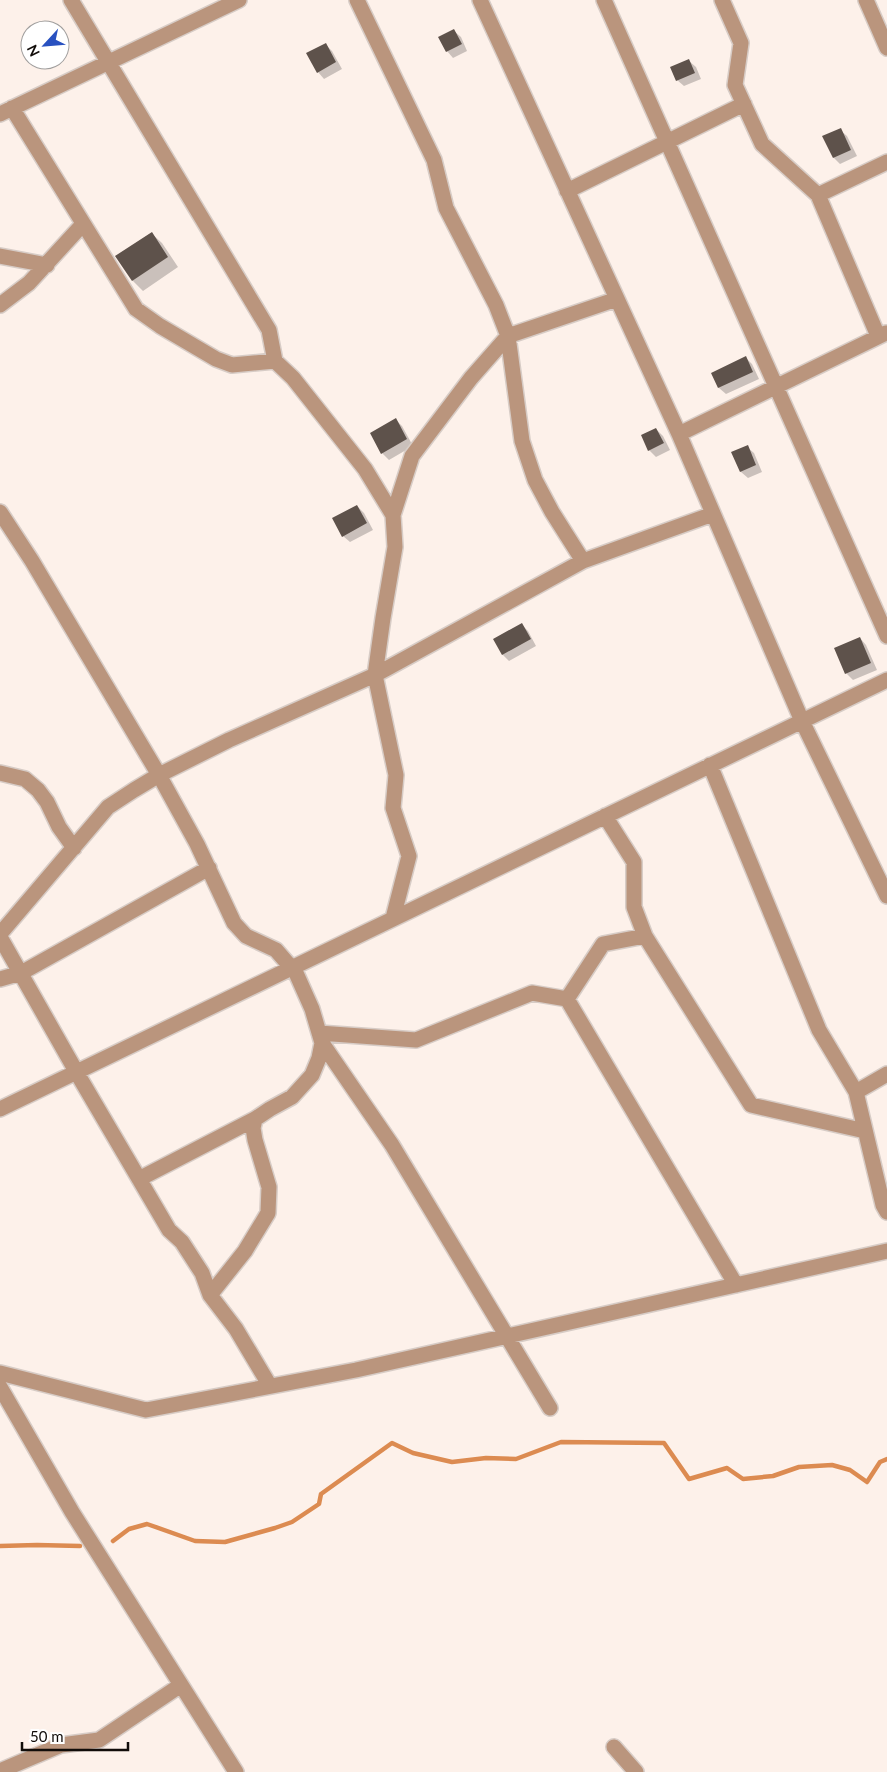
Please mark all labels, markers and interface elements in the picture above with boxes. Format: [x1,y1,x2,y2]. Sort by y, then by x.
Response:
north arrow [20,20,70,70]
text: N [23,42,43,59]
scale bar [22,1720,129,1752]
text: 50 m [30,1727,64,1745]

